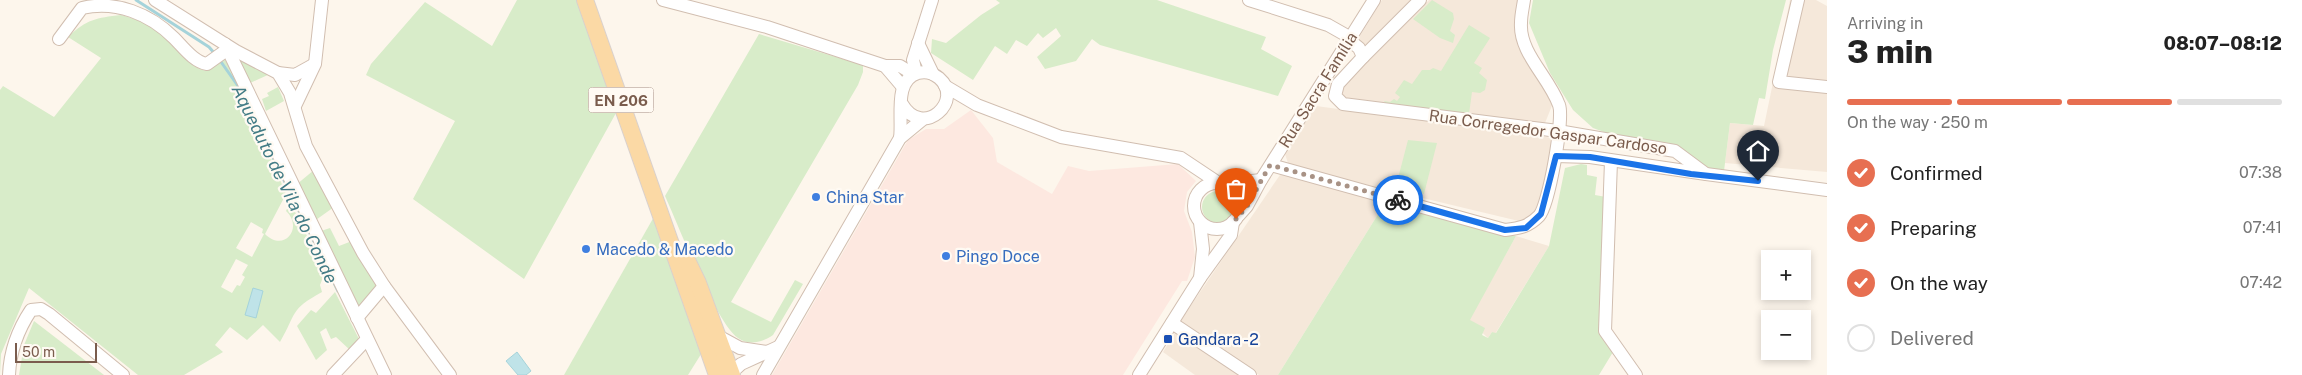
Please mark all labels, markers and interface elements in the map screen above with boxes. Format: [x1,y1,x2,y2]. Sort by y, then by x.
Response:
text: Arriving in [1847,14,1923,33]
street label: Rua Sacra Família [1275,29,1361,151]
text: 08:07–08:12 [2163,32,2282,54]
text: 3 min [1847,33,1933,70]
water label: Aqueduto de Vila do Conde [228,81,342,287]
road number: EN 206 [588,88,654,112]
street label: Rua Corregedor Gaspar Cardoso [1428,106,1668,158]
text: On the way · 250 m [1847,113,1988,132]
pin [1737,130,1779,181]
icon: home [1744,137,1772,165]
icon: check [1847,159,1875,187]
text: Confirmed [1890,162,1983,184]
text: 07:38 [2239,163,2282,182]
pin [1215,168,1257,219]
icon: bag [1222,175,1250,203]
courier [1373,175,1423,225]
icon: bike [1384,186,1412,214]
place label: China Star [826,188,904,207]
marker: China Star [810,191,822,203]
icon: check [1847,214,1875,242]
text: Preparing [1890,217,1977,239]
text: 07:41 [2243,218,2282,237]
place label: Macedo & Macedo [596,240,734,259]
marker: Macedo & Macedo [580,243,592,255]
place label: Pingo Doce [956,247,1040,266]
marker: Pingo Doce [940,250,952,262]
map controls [1761,250,1811,360]
button: + [1761,250,1811,300]
icon: check [1847,269,1875,297]
text: On the way [1890,272,1988,294]
text: 07:42 [2240,273,2282,292]
button: − [1761,310,1811,360]
text: Delivered [1890,327,1974,349]
place label: Gandara -2 [1178,330,1259,349]
marker: Gandara -2 [1162,333,1174,345]
scale bar [15,340,98,363]
text: 50 m [22,344,55,360]

